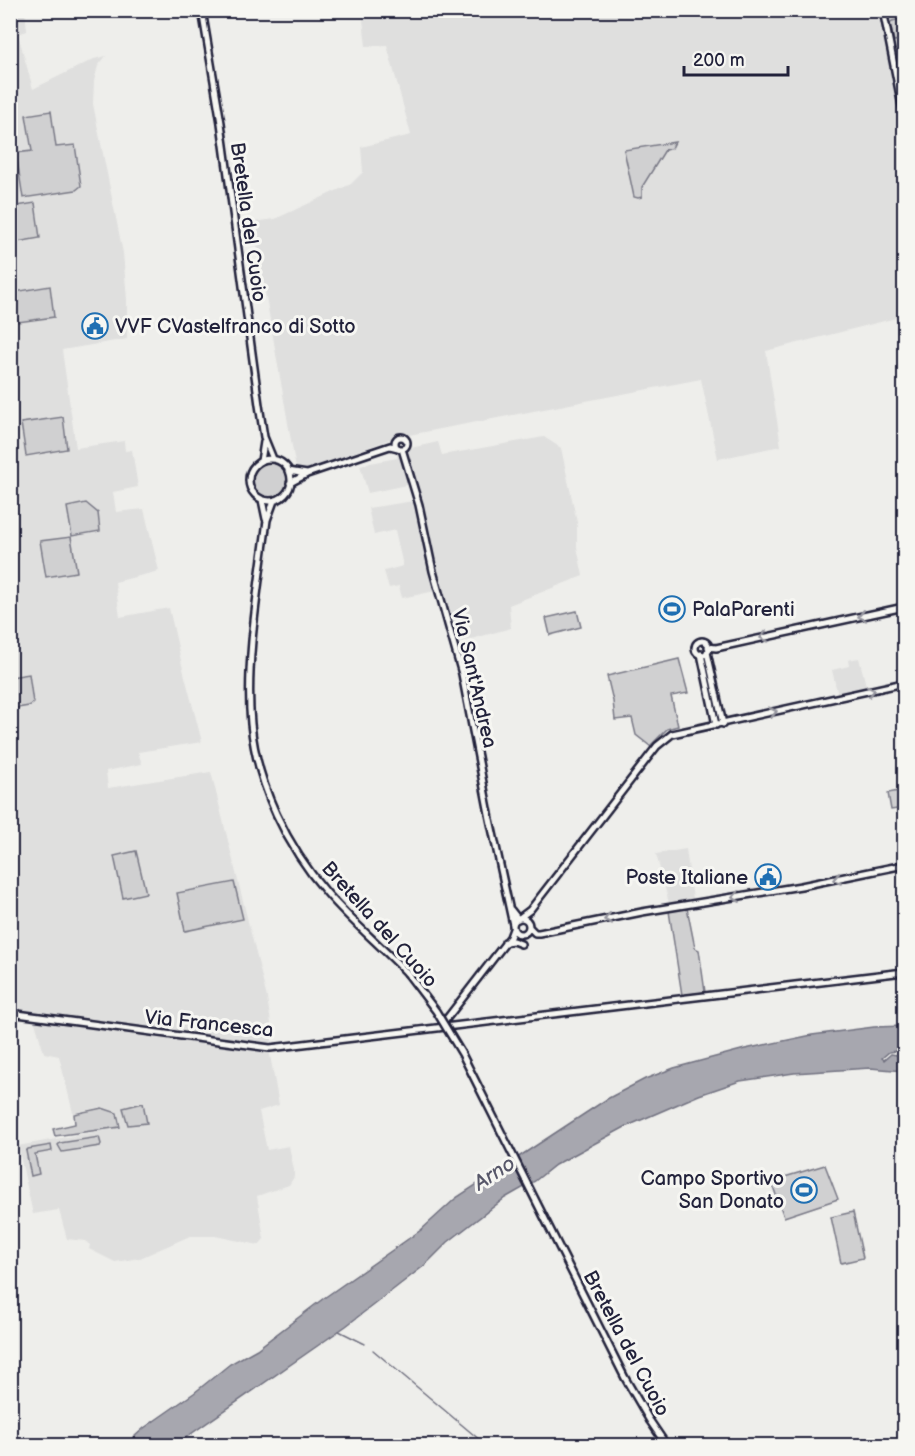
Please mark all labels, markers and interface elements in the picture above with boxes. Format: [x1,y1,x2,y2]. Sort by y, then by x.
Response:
scale bar [684,39,788,77]
text: 200 m [693,50,745,71]
street label: Bretella del Cuoio [225,141,271,304]
public building icon: VVF CVastelfranco di Sotto [80,311,110,341]
place label: VVF CVastelfranco di Sotto [115,315,356,339]
sports icon: PalaParenti [657,594,687,624]
place label: PalaParenti [692,598,795,622]
street label: Via Sant'Andrea [446,606,502,750]
one-way arrow [858,609,868,622]
one-way arrow [759,630,769,643]
one-way arrow [866,685,876,698]
one-way arrow [768,707,778,720]
street label: Bretella del Cuoio [316,857,442,993]
public building icon: Poste Italiane [753,862,783,892]
place label: Poste Italiane [626,866,748,890]
one-way arrow [832,872,842,885]
one-way arrow [732,890,742,903]
one-way arrow [604,912,614,925]
street label: Via Francesca [143,1005,275,1043]
water label: Arno [468,1151,520,1197]
place label: Campo Sportivo San Donato [641,1167,784,1214]
sports icon: Campo Sportivo San Donato [789,1175,819,1205]
street label: Bretella del Cuoio [578,1267,675,1420]

